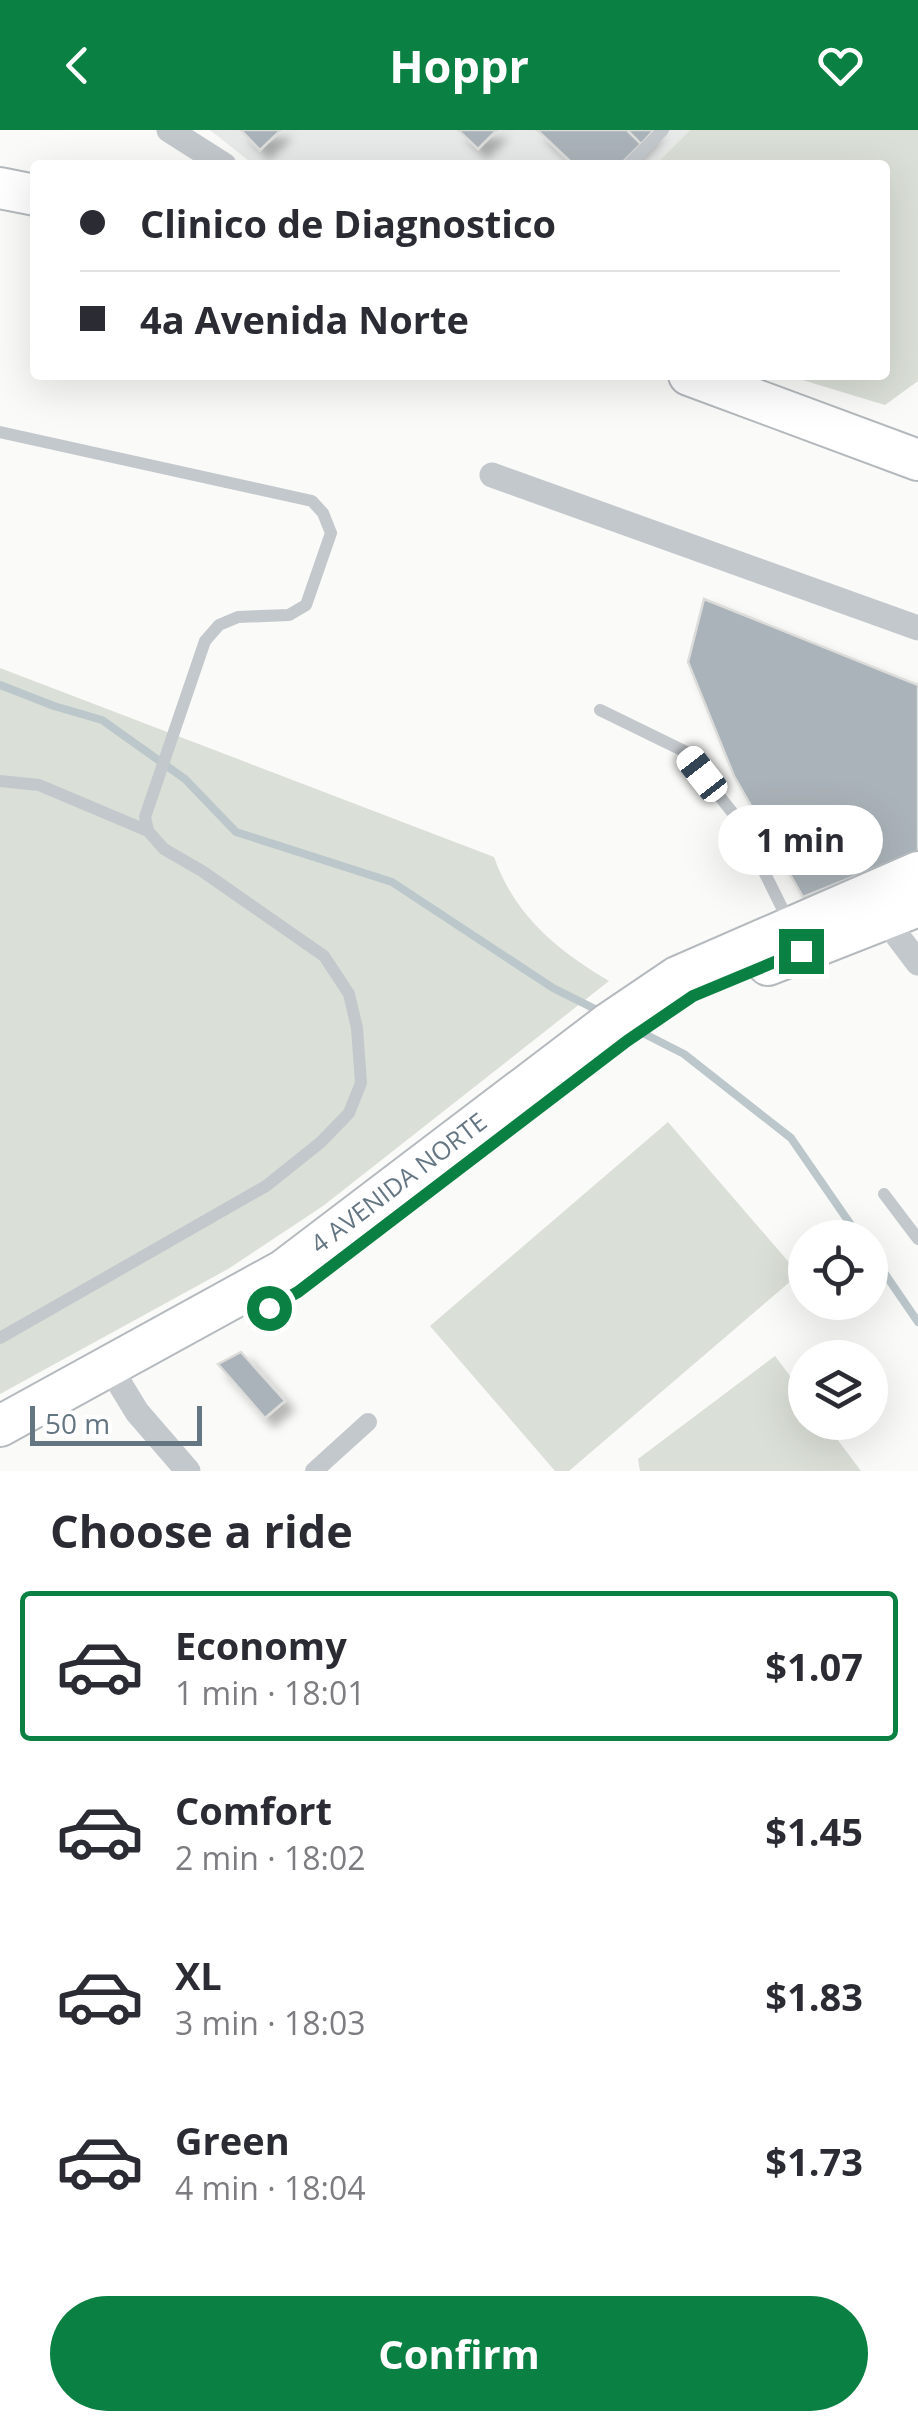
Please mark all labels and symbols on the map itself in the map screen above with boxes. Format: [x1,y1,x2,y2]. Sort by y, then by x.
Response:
car [672,741,732,807]
callout: 1 min [718,806,884,876]
route end [779,929,824,974]
street label: 4 AVENIDA NORTE [303,1104,493,1260]
route start [247,1286,292,1331]
scale bar [30,1401,202,1446]

